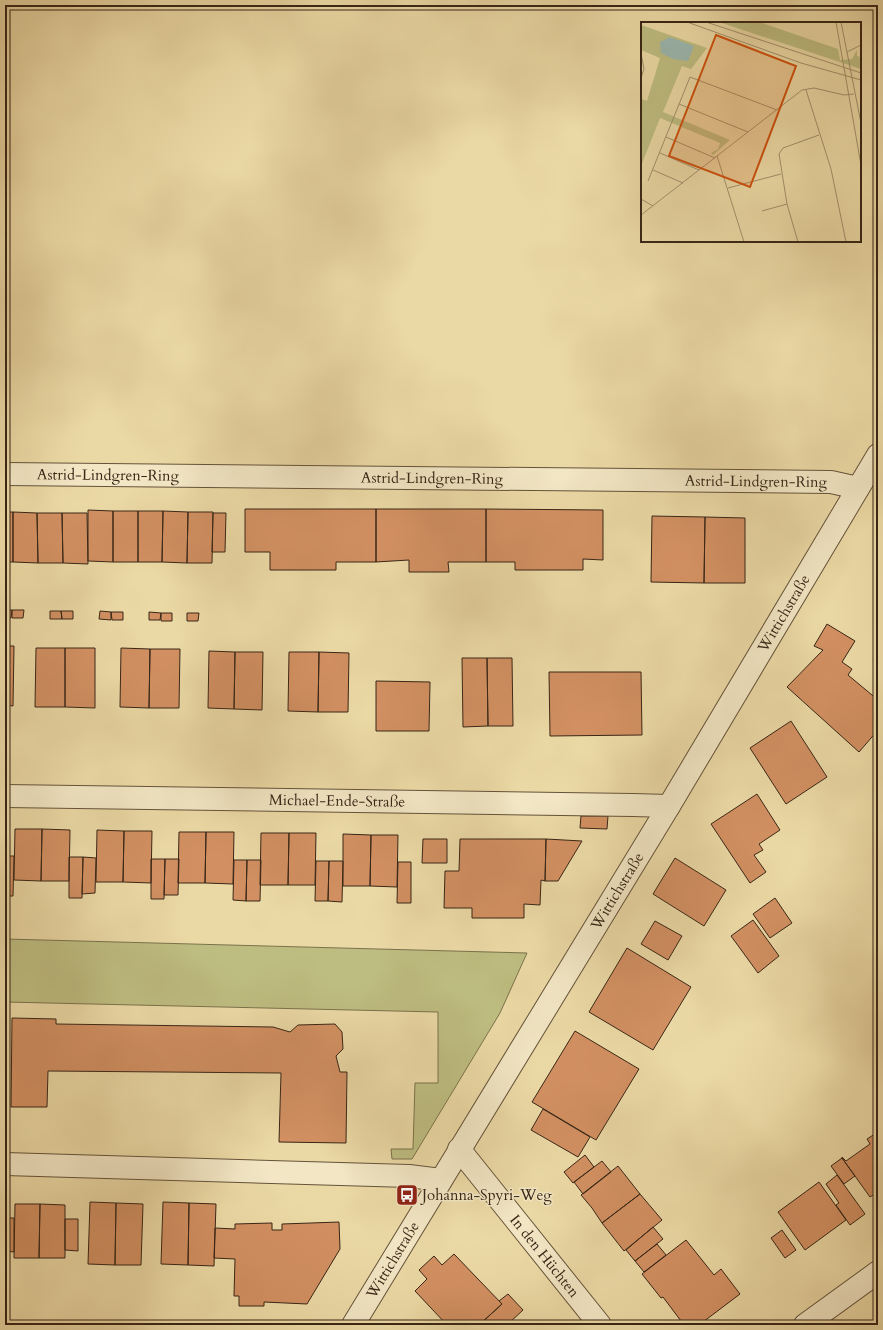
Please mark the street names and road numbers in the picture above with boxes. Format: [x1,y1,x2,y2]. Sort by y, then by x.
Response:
street label: Astrid-Lindgren-Ring [37,464,180,486]
street label: Astrid-Lindgren-Ring [361,467,504,489]
street label: Astrid-Lindgren-Ring [685,471,828,492]
street label: Wittichstraße [752,571,815,657]
street label: Michael-Ende-Straße [269,790,406,812]
street label: Wittichstraße [585,849,648,934]
street label: In den Hüchten [505,1210,584,1302]
street label: Wittichstraße [361,1218,424,1303]

